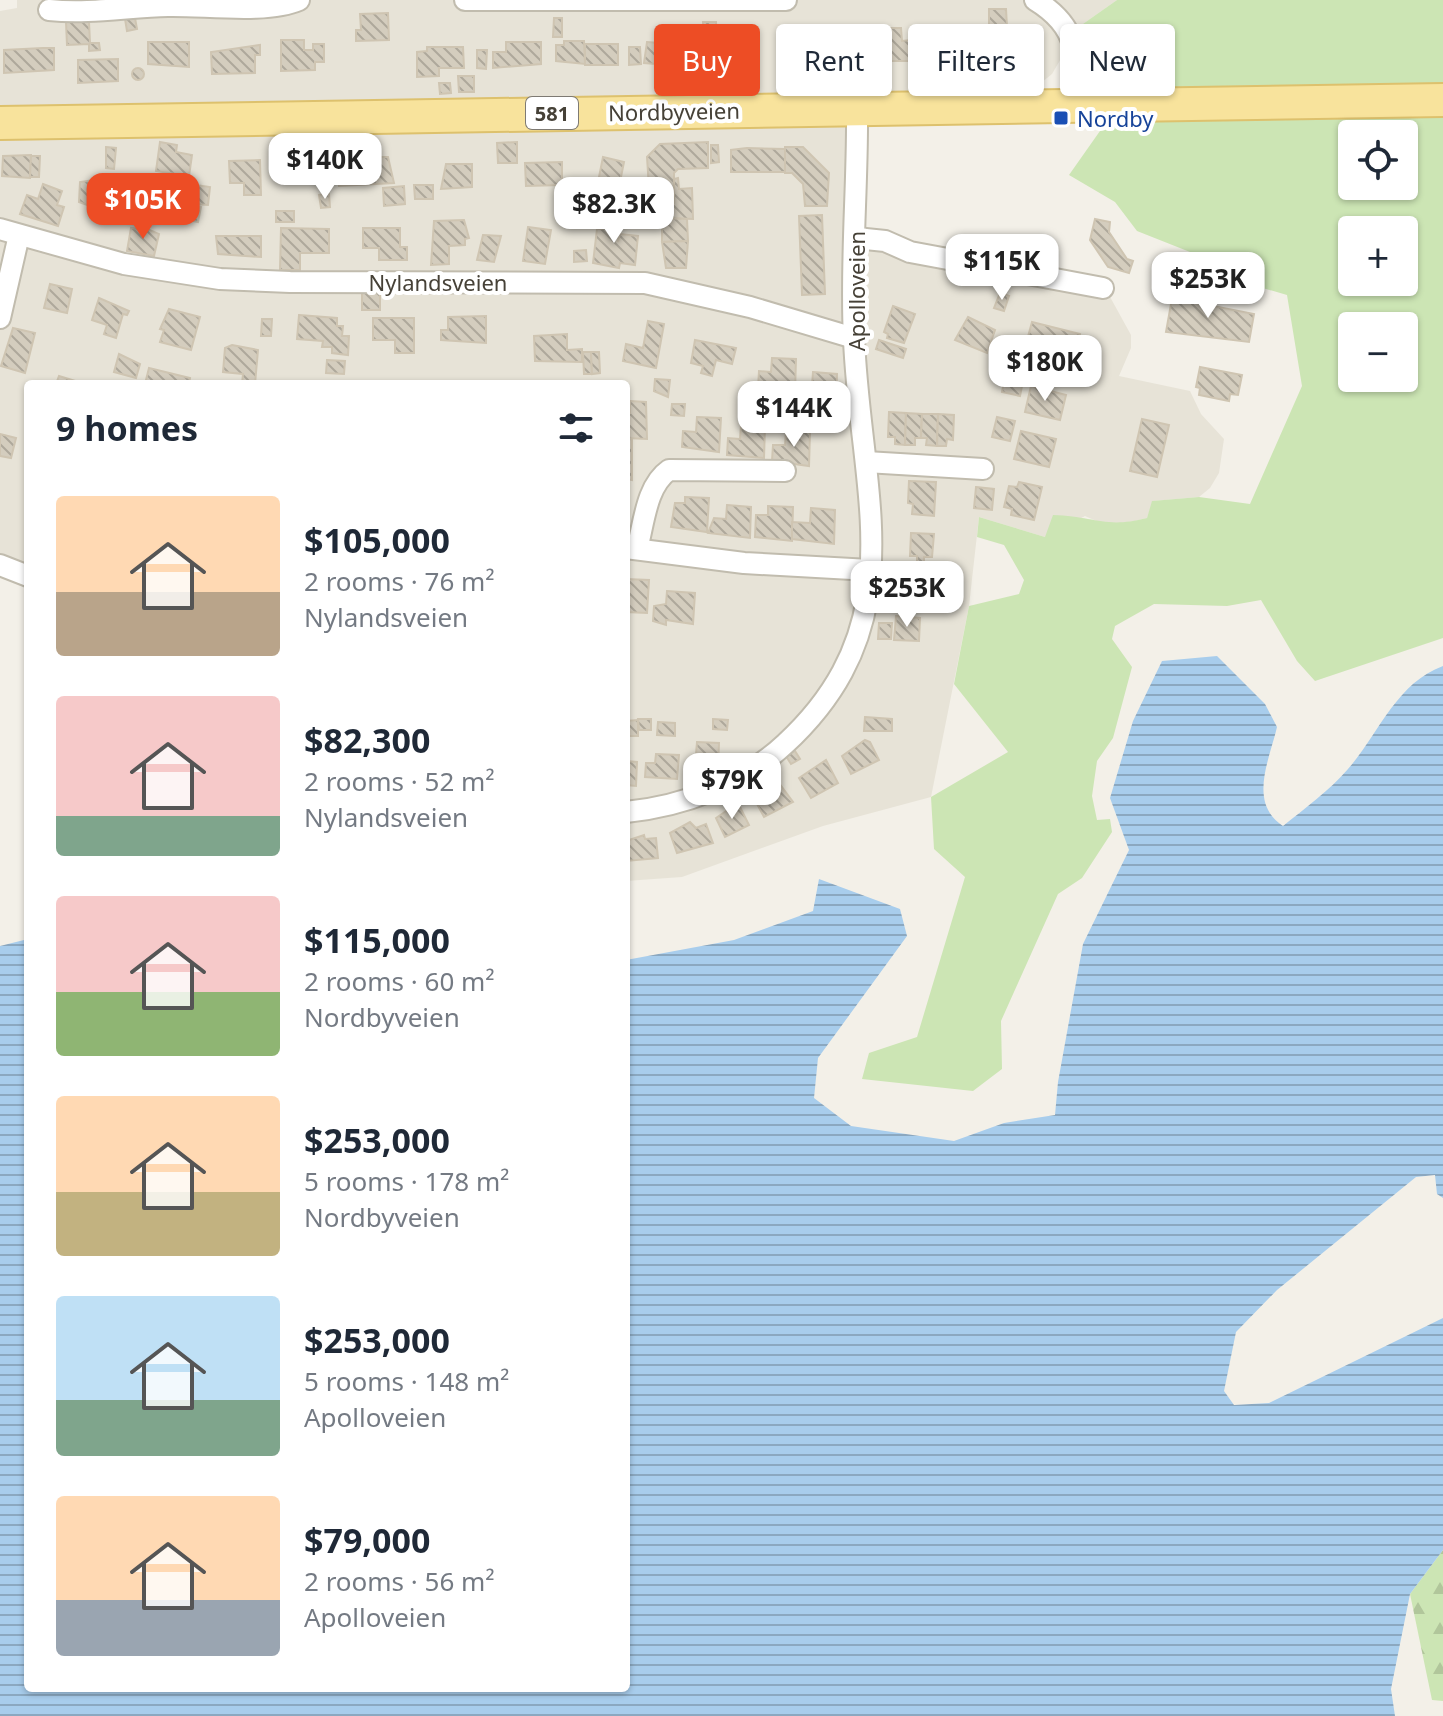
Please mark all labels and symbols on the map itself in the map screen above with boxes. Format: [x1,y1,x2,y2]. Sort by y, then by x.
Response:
street label: Nordbyveien [608,95,740,127]
road number: 581 [526,97,578,129]
place label: Nordby [1077,103,1154,133]
marker: Nordby [1052,109,1070,127]
pin: $140K [269,133,381,201]
pin: $105K [87,173,199,241]
pin: $82.3K [549,177,679,245]
street label: Apolloveien [841,231,871,351]
pin: $115K [946,234,1058,302]
pin: $253K [1152,252,1264,320]
street label: Nylandsveien [369,267,507,297]
pin: $180K [989,335,1101,403]
pin: $144K [738,381,850,449]
pin: $253K [851,561,963,629]
pin: $79K [685,753,779,821]

